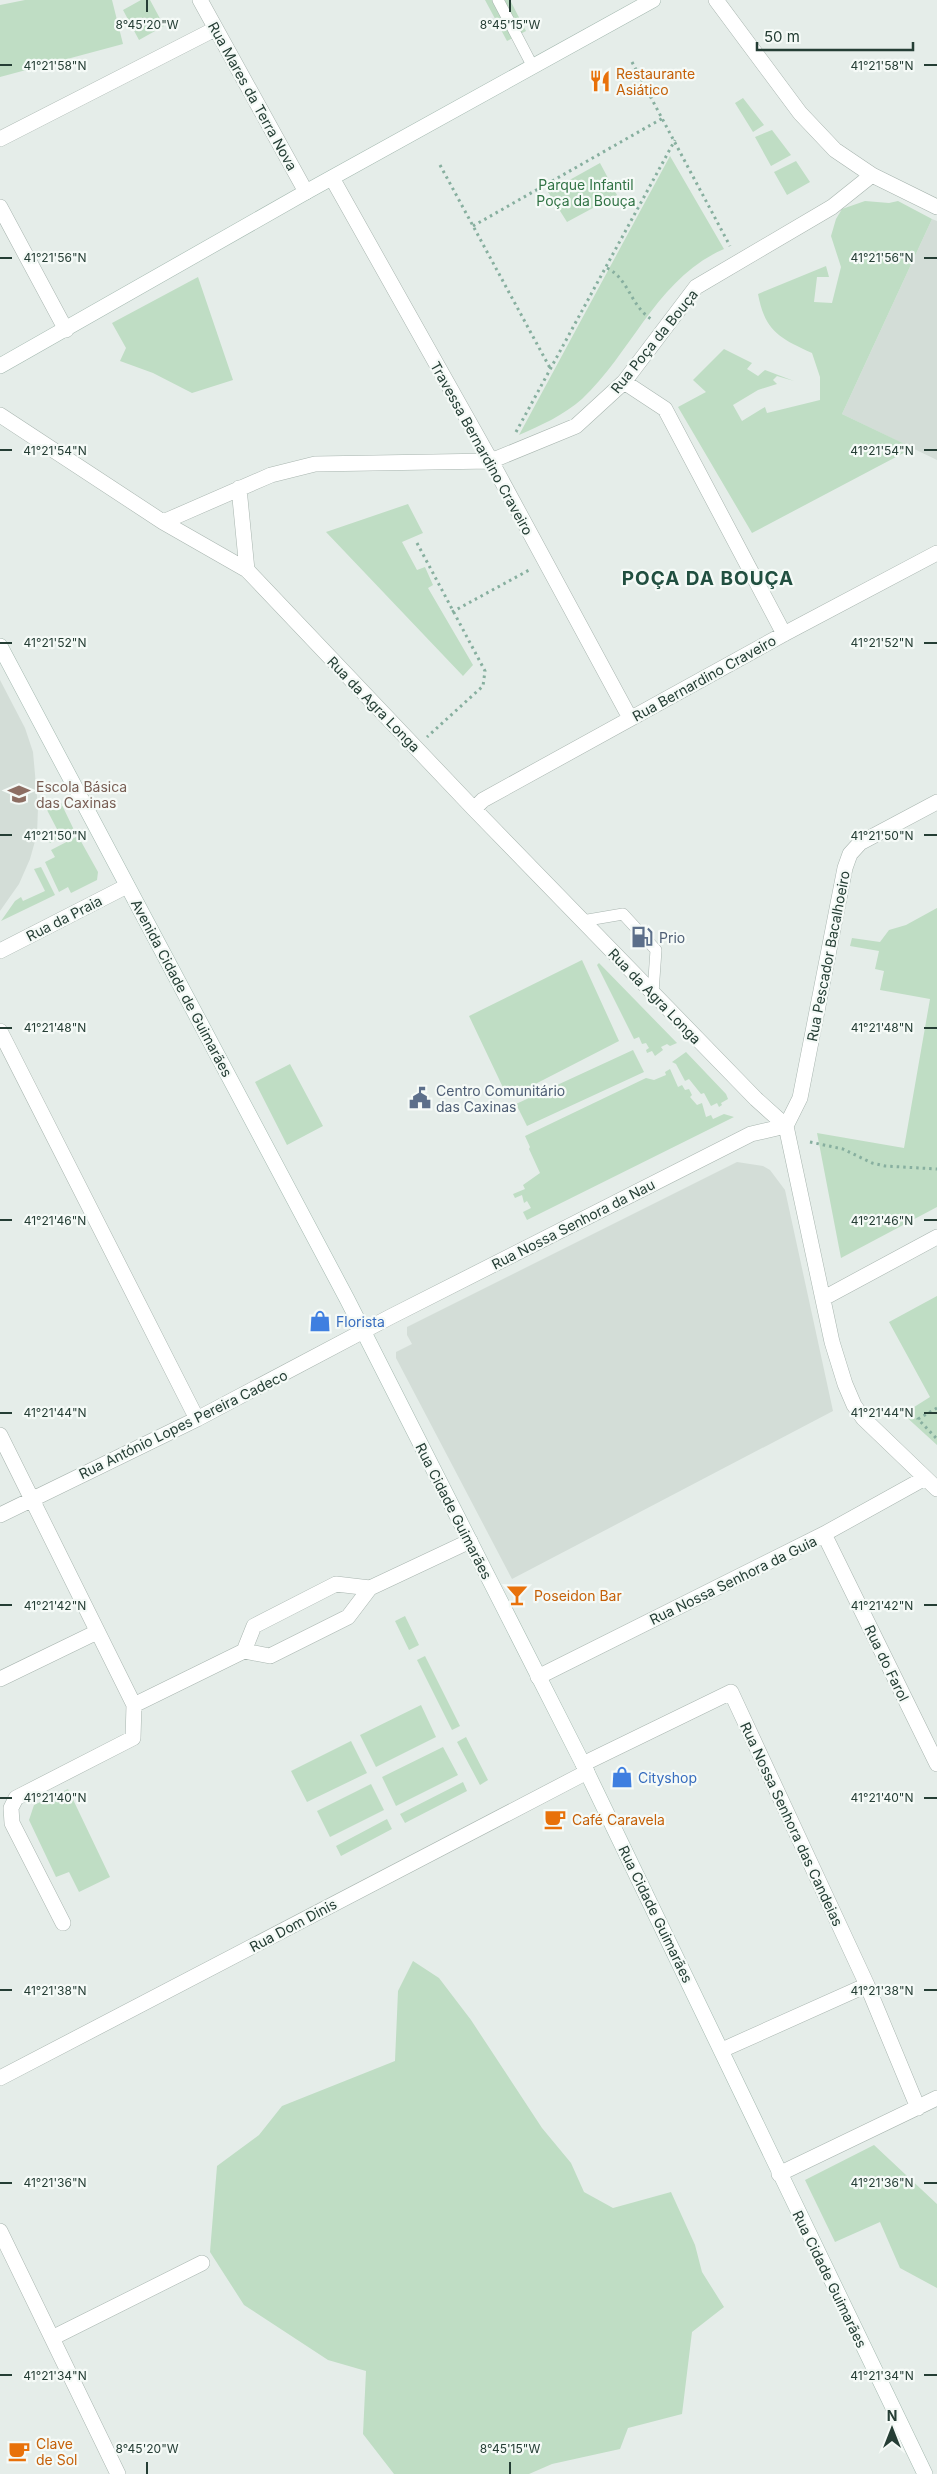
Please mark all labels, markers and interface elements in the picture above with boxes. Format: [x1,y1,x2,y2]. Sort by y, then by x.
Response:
text: 8°45'20"W [115,17,179,32]
text: 8°45'15"W [480,17,540,32]
street label: Rua Mares da Terra Nova [205,19,301,173]
scale bar [757,20,913,52]
text: 50 m [764,27,800,46]
text: 41°21'58"N [23,58,87,73]
text: 41°21'58"N [850,58,914,73]
place label: Restaurante Asiático [616,65,695,98]
restaurant icon: Restaurante Asiático [587,68,613,94]
park label: Parque Infantil Poça da Bouça [536,176,636,209]
text: 41°21'56"N [23,250,87,265]
text: 41°21'56"N [850,250,914,265]
street label: Rua Poça da Bouça [607,286,701,396]
street label: Travessa Bernardino Craveiro [427,358,537,538]
text: 41°21'54"N [23,443,87,458]
text: 41°21'54"N [850,443,914,458]
district label: POÇA DA BOUÇA [622,567,794,590]
street label: Rua Bernardino Craveiro [629,631,779,725]
text: 41°21'52"N [24,635,86,650]
text: 41°21'52"N [851,635,913,650]
street label: Rua da Agra Longa [324,653,424,755]
place label: Escola Básica das Caxinas [36,778,127,811]
school or university icon: Escola Básica das Caxinas [6,781,32,807]
text: 41°21'50"N [23,828,87,843]
text: 41°21'50"N [850,828,914,843]
street label: Rua Pescador Bacalhoeiro [803,869,853,1043]
street label: Rua da Praia [23,892,105,944]
street label: Avenida Cidade de Guimarães [128,896,236,1080]
fuel station icon: Prio [629,924,655,950]
place label: Prio [659,929,685,946]
street label: Rua da Agra Longa [605,945,705,1047]
text: 41°21'48"N [24,1020,86,1035]
text: 41°21'48"N [851,1020,913,1035]
place label: Centro Comunitário das Caxinas [436,1082,565,1115]
public building icon: Centro Comunitário das Caxinas [407,1085,433,1111]
street label: Rua Nossa Senhora da Nau [489,1175,657,1273]
text: 41°21'46"N [24,1213,86,1228]
text: 41°21'46"N [851,1213,913,1228]
shop icon: Florista [307,1308,333,1334]
place label: Florista [336,1313,385,1330]
street label: Rua António Lopes Pereira Cadeco [76,1366,290,1482]
text: 41°21'44"N [23,1405,87,1420]
text: 41°21'44"N [850,1405,914,1420]
street label: Rua Cidade Guimarães [412,1440,496,1582]
street label: Rua Nossa Senhora da Guia [647,1532,819,1628]
bar icon: Poseidon Bar [504,1582,530,1608]
place label: Poseidon Bar [534,1587,622,1604]
text: 41°21'42"N [24,1598,86,1613]
text: 41°21'42"N [851,1598,913,1613]
street label: Rua do Farol [861,1622,913,1704]
street label: Rua Nossa Senhora das Candeias [737,1719,847,1929]
shop icon: Cityshop [609,1764,635,1790]
place label: Cityshop [638,1769,697,1786]
text: 41°21'40"N [24,1790,86,1805]
text: 41°21'40"N [851,1790,913,1805]
cafe icon: Café Caravela [542,1806,568,1832]
place label: Café Caravela [572,1811,665,1828]
street label: Rua Cidade Guimarães [615,1843,697,1985]
street label: Rua Dom Dinis [246,1895,340,1955]
text: 41°21'38"N [23,1983,87,1998]
text: 41°21'38"N [850,1983,914,1998]
text: 41°21'36"N [23,2175,87,2190]
text: 41°21'36"N [850,2175,914,2190]
street label: Rua Cidade Guimarães [789,2208,871,2350]
text: 41°21'34"N [23,2368,87,2383]
text: 41°21'34"N [850,2368,914,2383]
north arrow [867,2404,917,2454]
text: N [887,2407,897,2424]
place label: Clave de Sol [36,2435,77,2468]
cafe icon: Clave de Sol [6,2438,32,2464]
text: 8°45'20"W [115,2441,179,2456]
text: 8°45'15"W [480,2441,540,2456]

